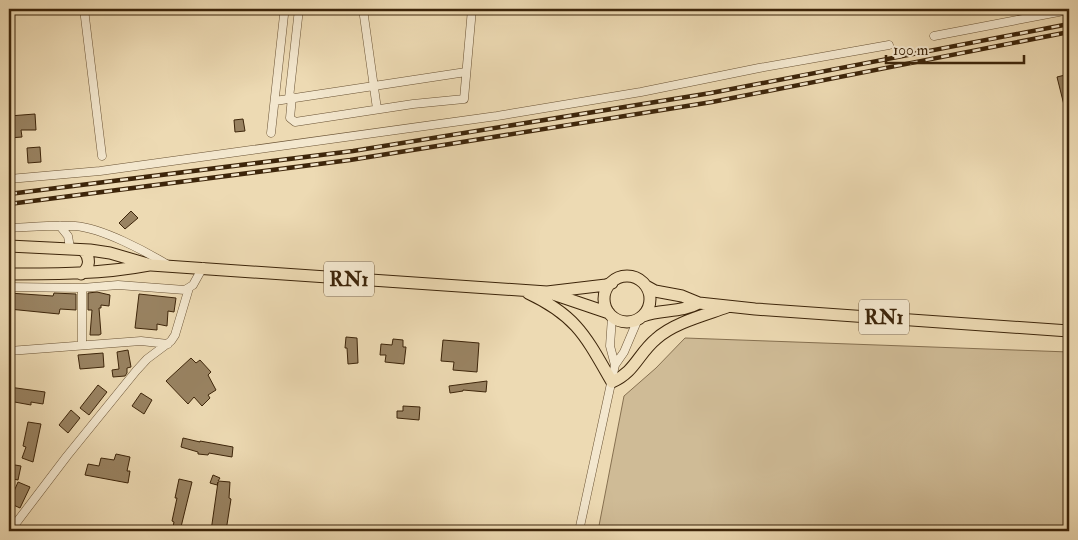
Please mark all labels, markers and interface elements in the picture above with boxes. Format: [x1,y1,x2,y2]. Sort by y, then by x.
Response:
scale bar [886,32,1023,64]
text: 100 m [893,41,929,60]
road number: RN1 [324,262,374,296]
road number: RN1 [859,300,909,334]

